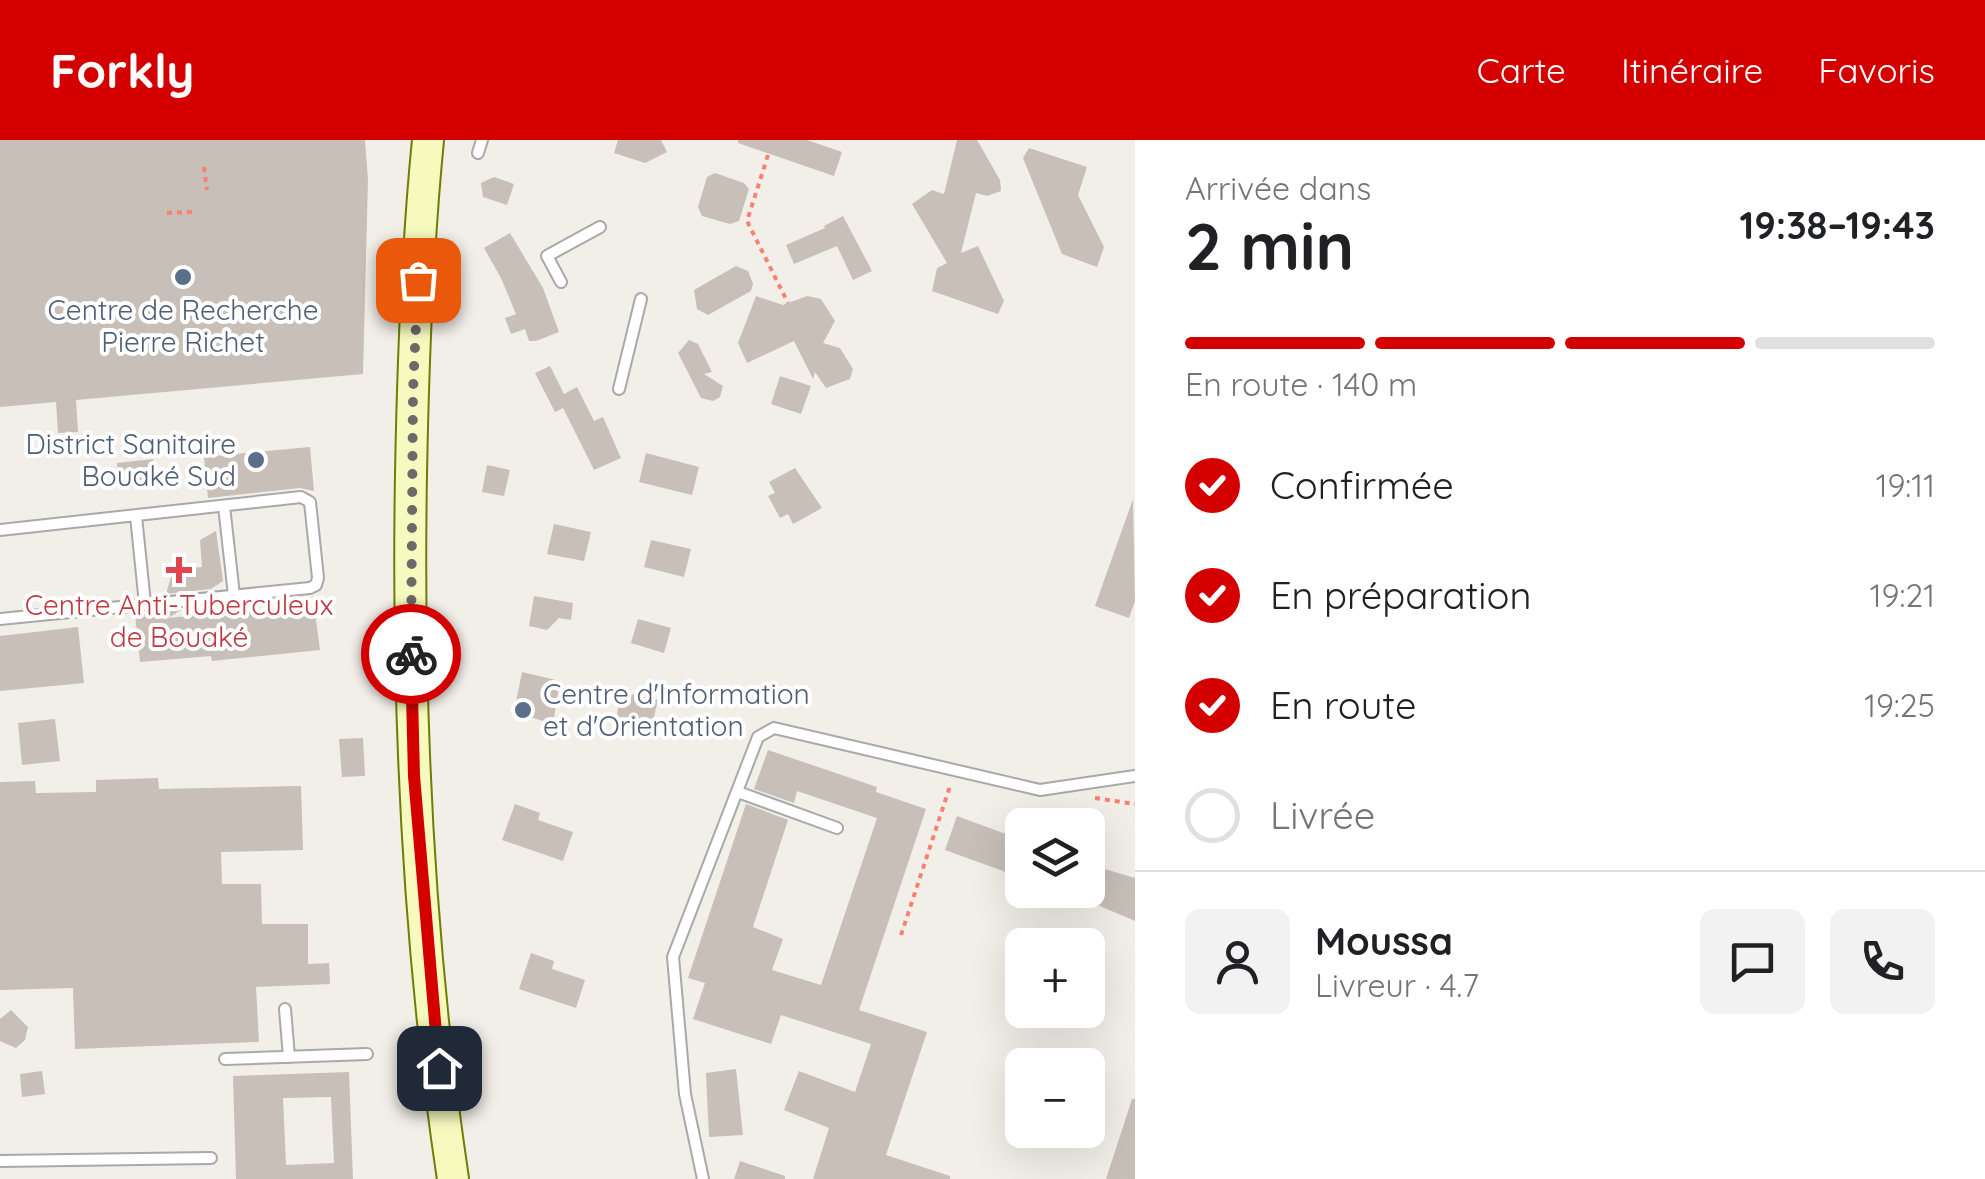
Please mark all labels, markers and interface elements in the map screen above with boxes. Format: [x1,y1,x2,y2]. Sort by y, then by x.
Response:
text: Forkly [50,40,195,100]
text: Carte [1477,48,1566,92]
text: Itinéraire [1621,48,1763,92]
text: Favoris [1818,48,1935,92]
text: Arrivée dans [1185,168,1371,208]
text: 19:38–19:43 [1739,201,1935,249]
text: 2 min [1185,205,1354,286]
pin [376,238,461,323]
icon: bag [391,253,446,308]
marker: Centre de Recherche Pierre Richet [172,266,194,288]
place label: Centre de Recherche Pierre Richet [48,292,318,359]
text: En route · 140 m [1185,364,1417,404]
place label: District Sanitaire Bouaké Sud [26,426,236,493]
marker: District Sanitaire Bouaké Sud [245,449,267,471]
icon: check [1185,458,1240,513]
text: Confirmée [1270,461,1454,509]
text: 19:11 [1876,465,1935,505]
marker: Centre Anti-Tuberculeux de Bouaké [166,557,192,583]
icon: check [1185,568,1240,623]
text: En préparation [1270,571,1531,619]
text: 19:21 [1870,575,1935,615]
place label: Centre Anti-Tuberculeux de Bouaké [25,587,333,654]
courier [361,604,461,704]
icon: bike [384,627,439,682]
place label: Centre d'Information et d'Orientation [543,676,810,743]
icon: check [1185,678,1240,733]
text: En route [1270,681,1416,729]
text: 19:25 [1864,685,1935,725]
marker: Centre d'Information et d'Orientation [512,699,534,721]
text: Livrée [1270,791,1375,839]
map controls [1005,808,1105,1148]
button: layers [1005,808,1105,908]
button: person [1185,909,1290,1014]
button: chat [1700,909,1805,1014]
button: phone [1830,909,1935,1014]
text: Moussa [1315,917,1453,965]
button: + [1005,928,1105,1028]
text: Livreur · 4.7 [1315,965,1479,1005]
pin [397,1026,482,1111]
icon: home [412,1041,467,1096]
button: − [1005,1048,1105,1148]

